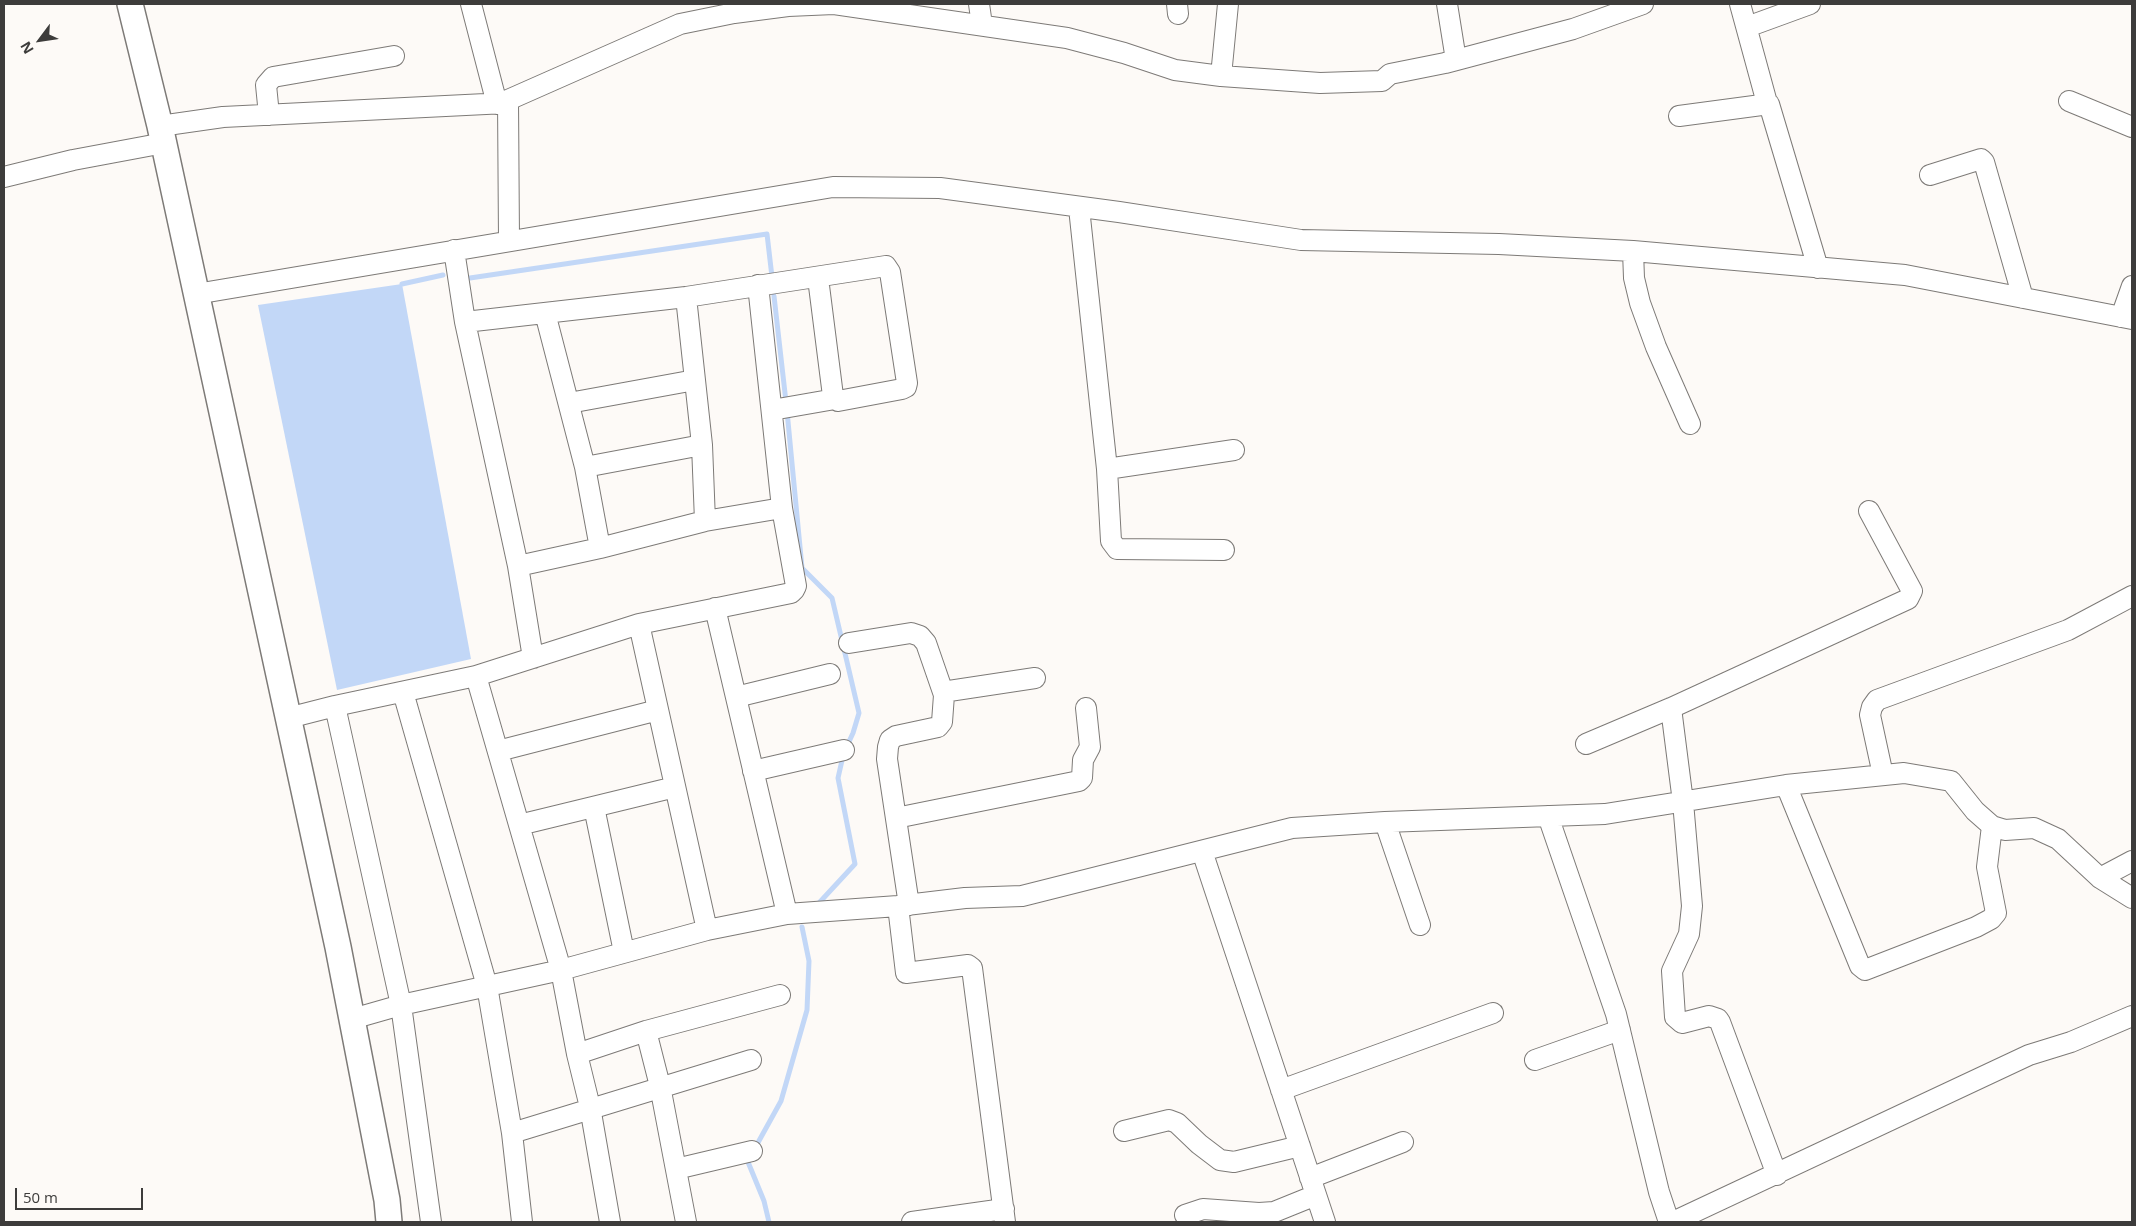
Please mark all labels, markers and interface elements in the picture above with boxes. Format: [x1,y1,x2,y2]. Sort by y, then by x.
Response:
north arrow [15,15,65,65]
text: N [16,38,38,58]
scale bar [18,1178,145,1210]
text: 50 m [23,1187,58,1207]

